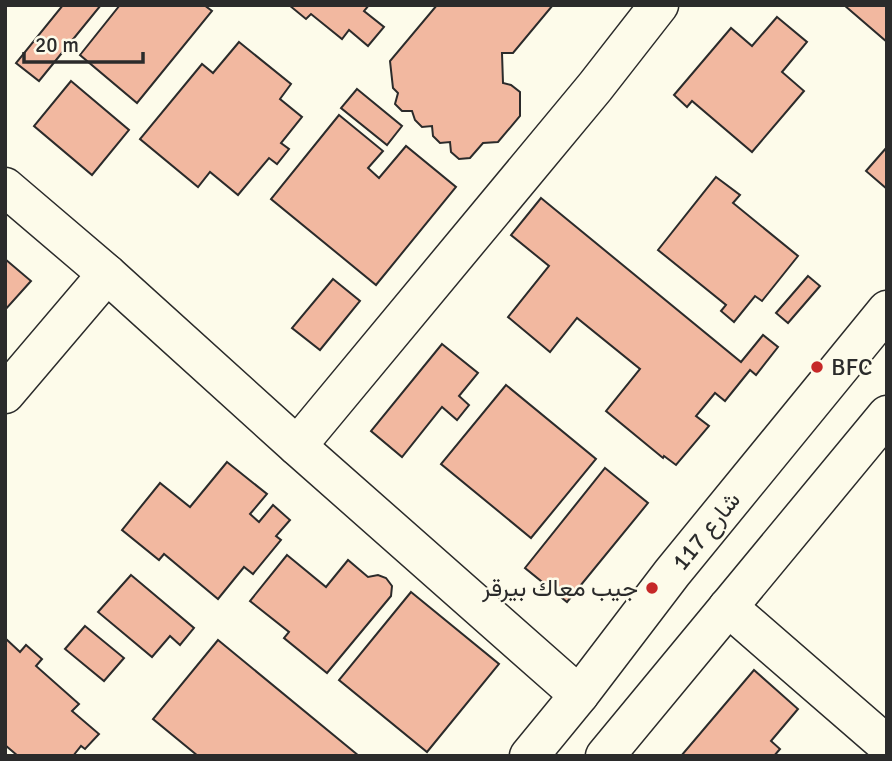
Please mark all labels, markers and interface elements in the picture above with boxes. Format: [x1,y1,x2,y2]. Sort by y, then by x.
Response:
scale bar [24,21,144,65]
text: 20 m [35,32,79,58]
place label: BFC [831,352,872,382]
marker: BFC [809,359,825,375]
street label: شارع 117 [665,486,748,577]
place label: جيب معاك بيرقر [481,573,638,603]
marker: جيب معاك بيرقر [644,580,660,596]

